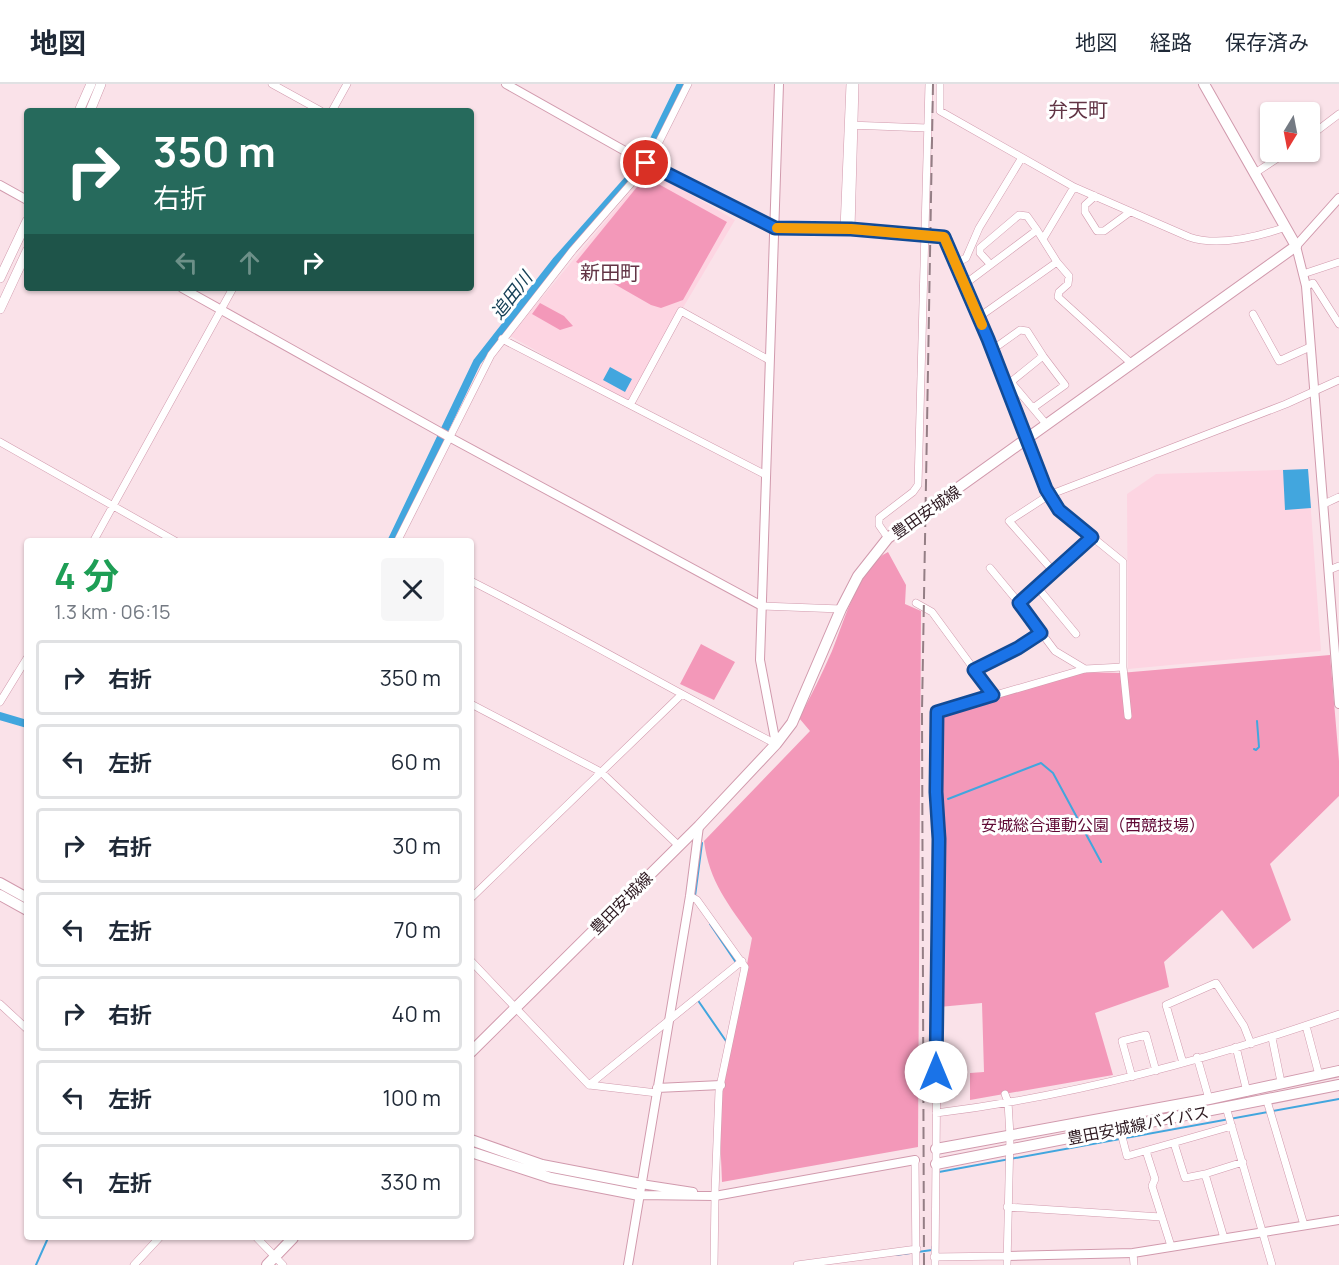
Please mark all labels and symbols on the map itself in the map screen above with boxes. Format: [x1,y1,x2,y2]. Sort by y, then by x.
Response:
district label: 弁天町 [1048,96,1108,123]
north arrow [1260,102,1320,162]
pin [620,137,671,188]
district label: 新田町 [580,259,640,286]
water label: 追田川 [485,265,538,324]
street label: 豊田安城線 [887,480,965,544]
park label: 安城総合運動公園（西競技場） [981,814,1205,836]
street label: 豊田安城線 [585,867,657,939]
position arrow [904,1040,968,1104]
street label: 豊田安城線バイパス [1065,1100,1211,1150]

